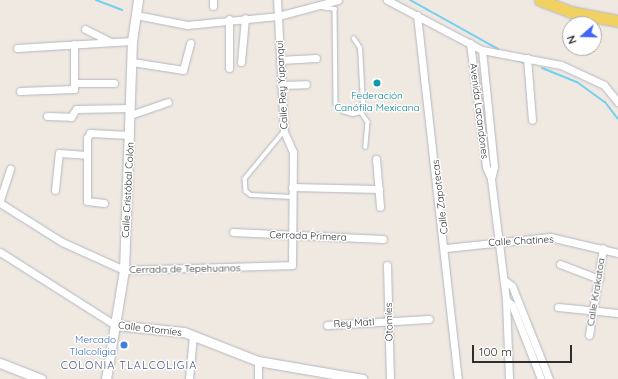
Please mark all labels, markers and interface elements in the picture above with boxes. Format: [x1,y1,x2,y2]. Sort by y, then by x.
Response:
north arrow [562,16,602,56]
text: N [564,34,580,46]
street label: Calle Rey Yupanqui [274,40,290,130]
street label: Avenida Lacandones [467,62,491,160]
marker: Federación Canófila Mexicana [372,78,382,88]
place label: Federación Canófila Mexicana [334,89,420,112]
street label: Calle Cristóbal Colón [119,142,137,238]
street label: Calle Zapotecas [429,159,451,235]
street label: Cerrada Primera [269,229,347,243]
street label: Calle Chatines [488,233,554,249]
street label: Calle Krakatoa [585,257,607,327]
street label: Cerrada de Tepehuanos [129,262,241,276]
street label: Otomíes [383,303,395,341]
street label: Rey Matl [333,316,375,330]
street label: Calle Otomíes [117,319,183,339]
place label: Mercado Tlalcoligia [69,333,116,356]
scale bar [474,337,574,363]
marker: Mercado Tlalcoligia [119,340,129,350]
text: 100 m [479,344,512,359]
district label: COLONIA TLALCOLIGIA [61,358,197,372]

